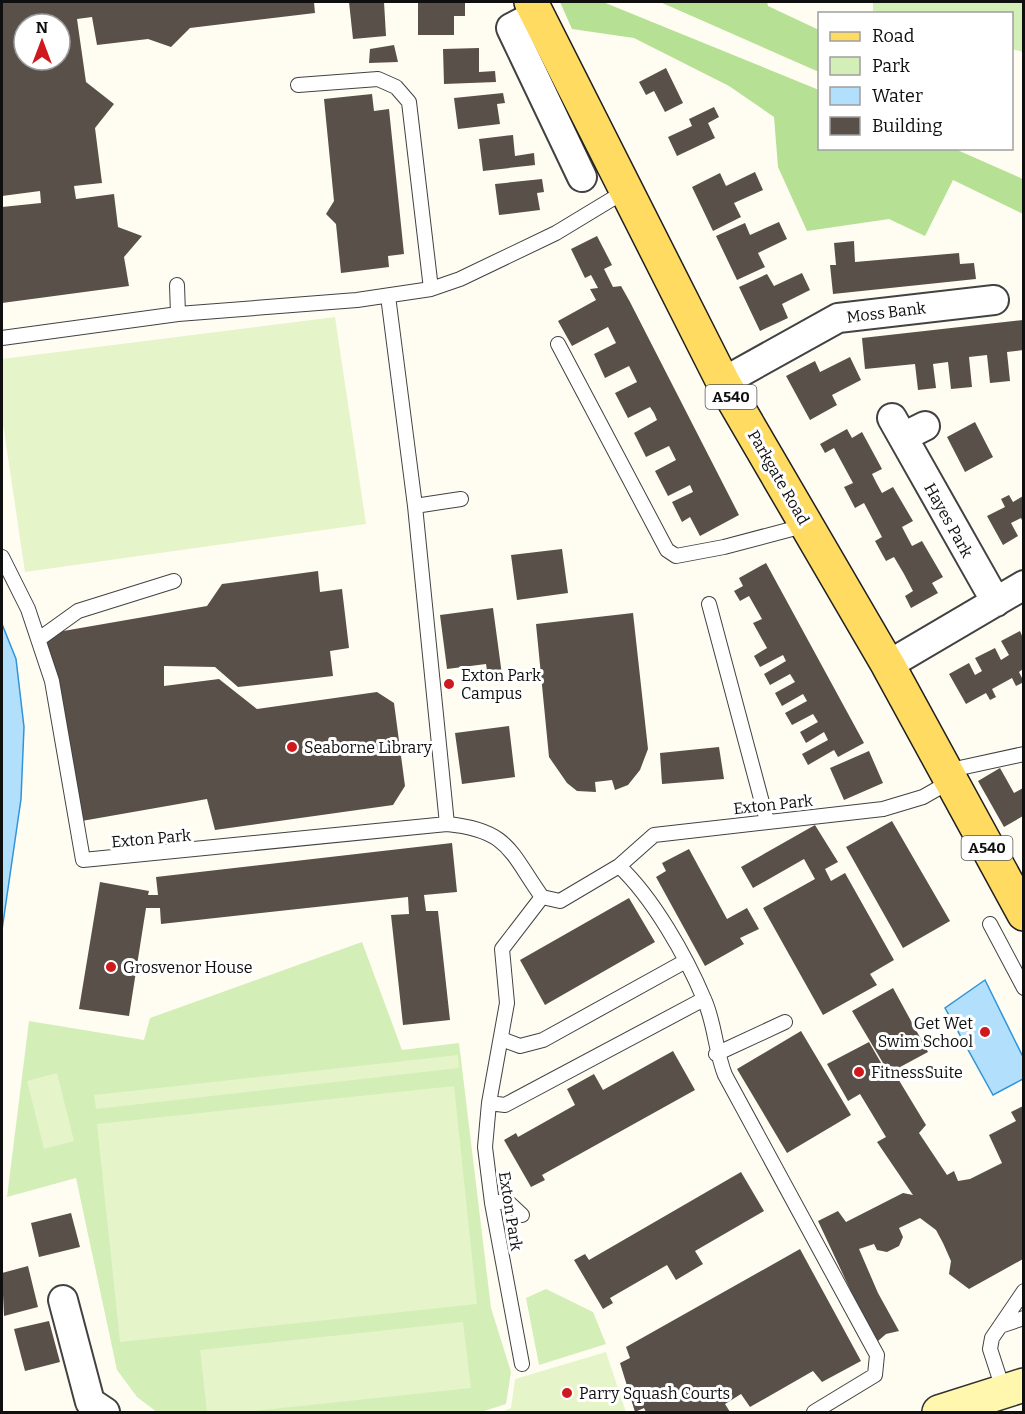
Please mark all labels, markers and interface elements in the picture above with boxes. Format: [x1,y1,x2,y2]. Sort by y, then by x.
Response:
north arrow [12,12,72,72]
legend [818,12,1013,150]
text: N [36,18,48,37]
text: Road [872,25,915,47]
text: Park [872,55,911,77]
text: Water [872,85,923,107]
text: Building [872,115,943,137]
street label: Moss Bank [845,298,927,327]
road number: A540 [706,385,756,409]
street label: Parkgate Road [744,427,814,528]
street label: Hayes Park [920,480,977,561]
place label: Exton Park Campus [461,666,541,703]
marker: Exton Park Campus [442,677,456,691]
place label: Seaborne Library [304,738,433,757]
marker: Seaborne Library [285,740,299,754]
street label: Exton Park [732,791,814,818]
street label: Exton Park [110,826,192,851]
road number: A540 [962,836,1012,860]
place label: Grosvenor House [123,958,253,977]
marker: Grosvenor House [104,960,118,974]
place label: Get Wet Swim School [878,1014,973,1051]
marker: Get Wet Swim School [978,1025,992,1039]
place label: FitnessSuite [871,1063,963,1082]
marker: FitnessSuite [852,1065,866,1079]
street label: Exton Park [495,1170,526,1252]
place label: Parry Squash Courts [579,1384,730,1403]
marker: Parry Squash Courts [560,1386,574,1400]

